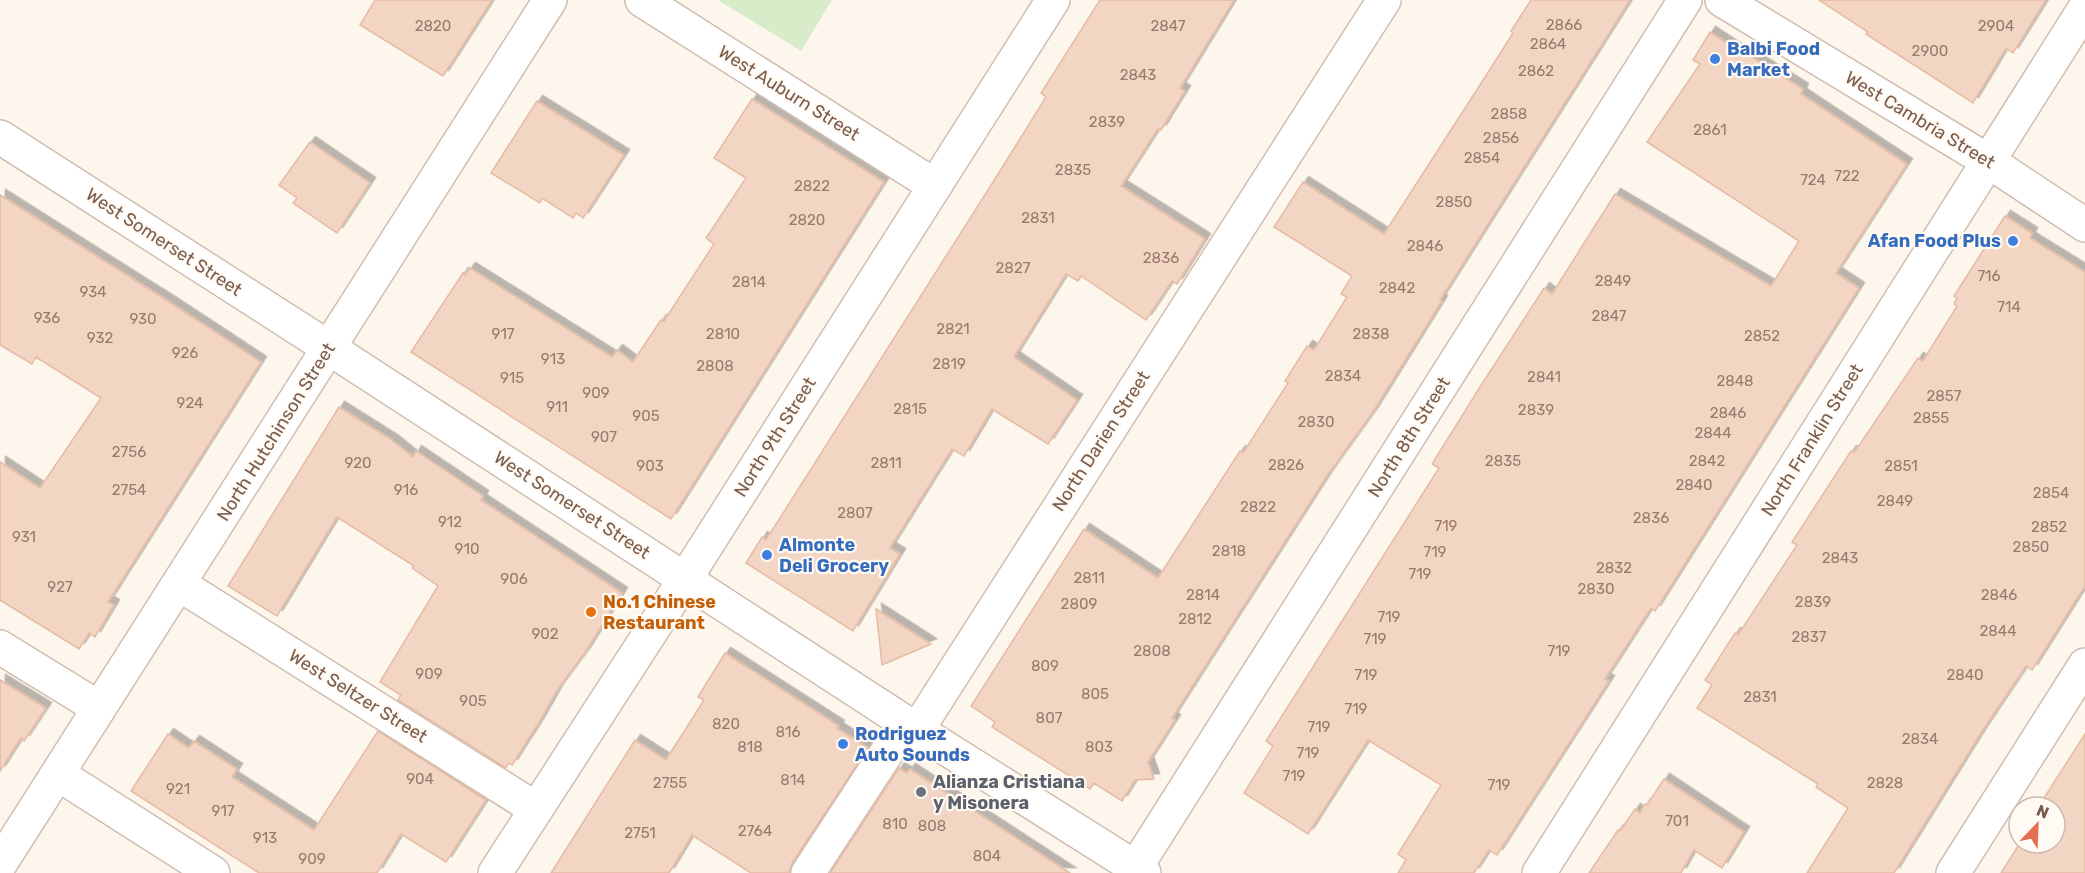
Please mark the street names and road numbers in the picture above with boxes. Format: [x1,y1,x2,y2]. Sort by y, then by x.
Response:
street label: West Auburn Street [714,41,864,145]
street label: West Cambria Street [1841,67,1999,173]
street label: West Somerset Street [82,183,246,301]
street label: North Hutchinson Street [212,339,340,525]
street label: North Franklin Street [1756,360,1868,520]
street label: North Darien Street [1047,367,1155,515]
street label: North 9th Street [729,373,821,501]
street label: North 8th Street [1363,373,1455,501]
street label: West Somerset Street [490,446,654,564]
street label: West Seltzer Street [285,644,431,748]

